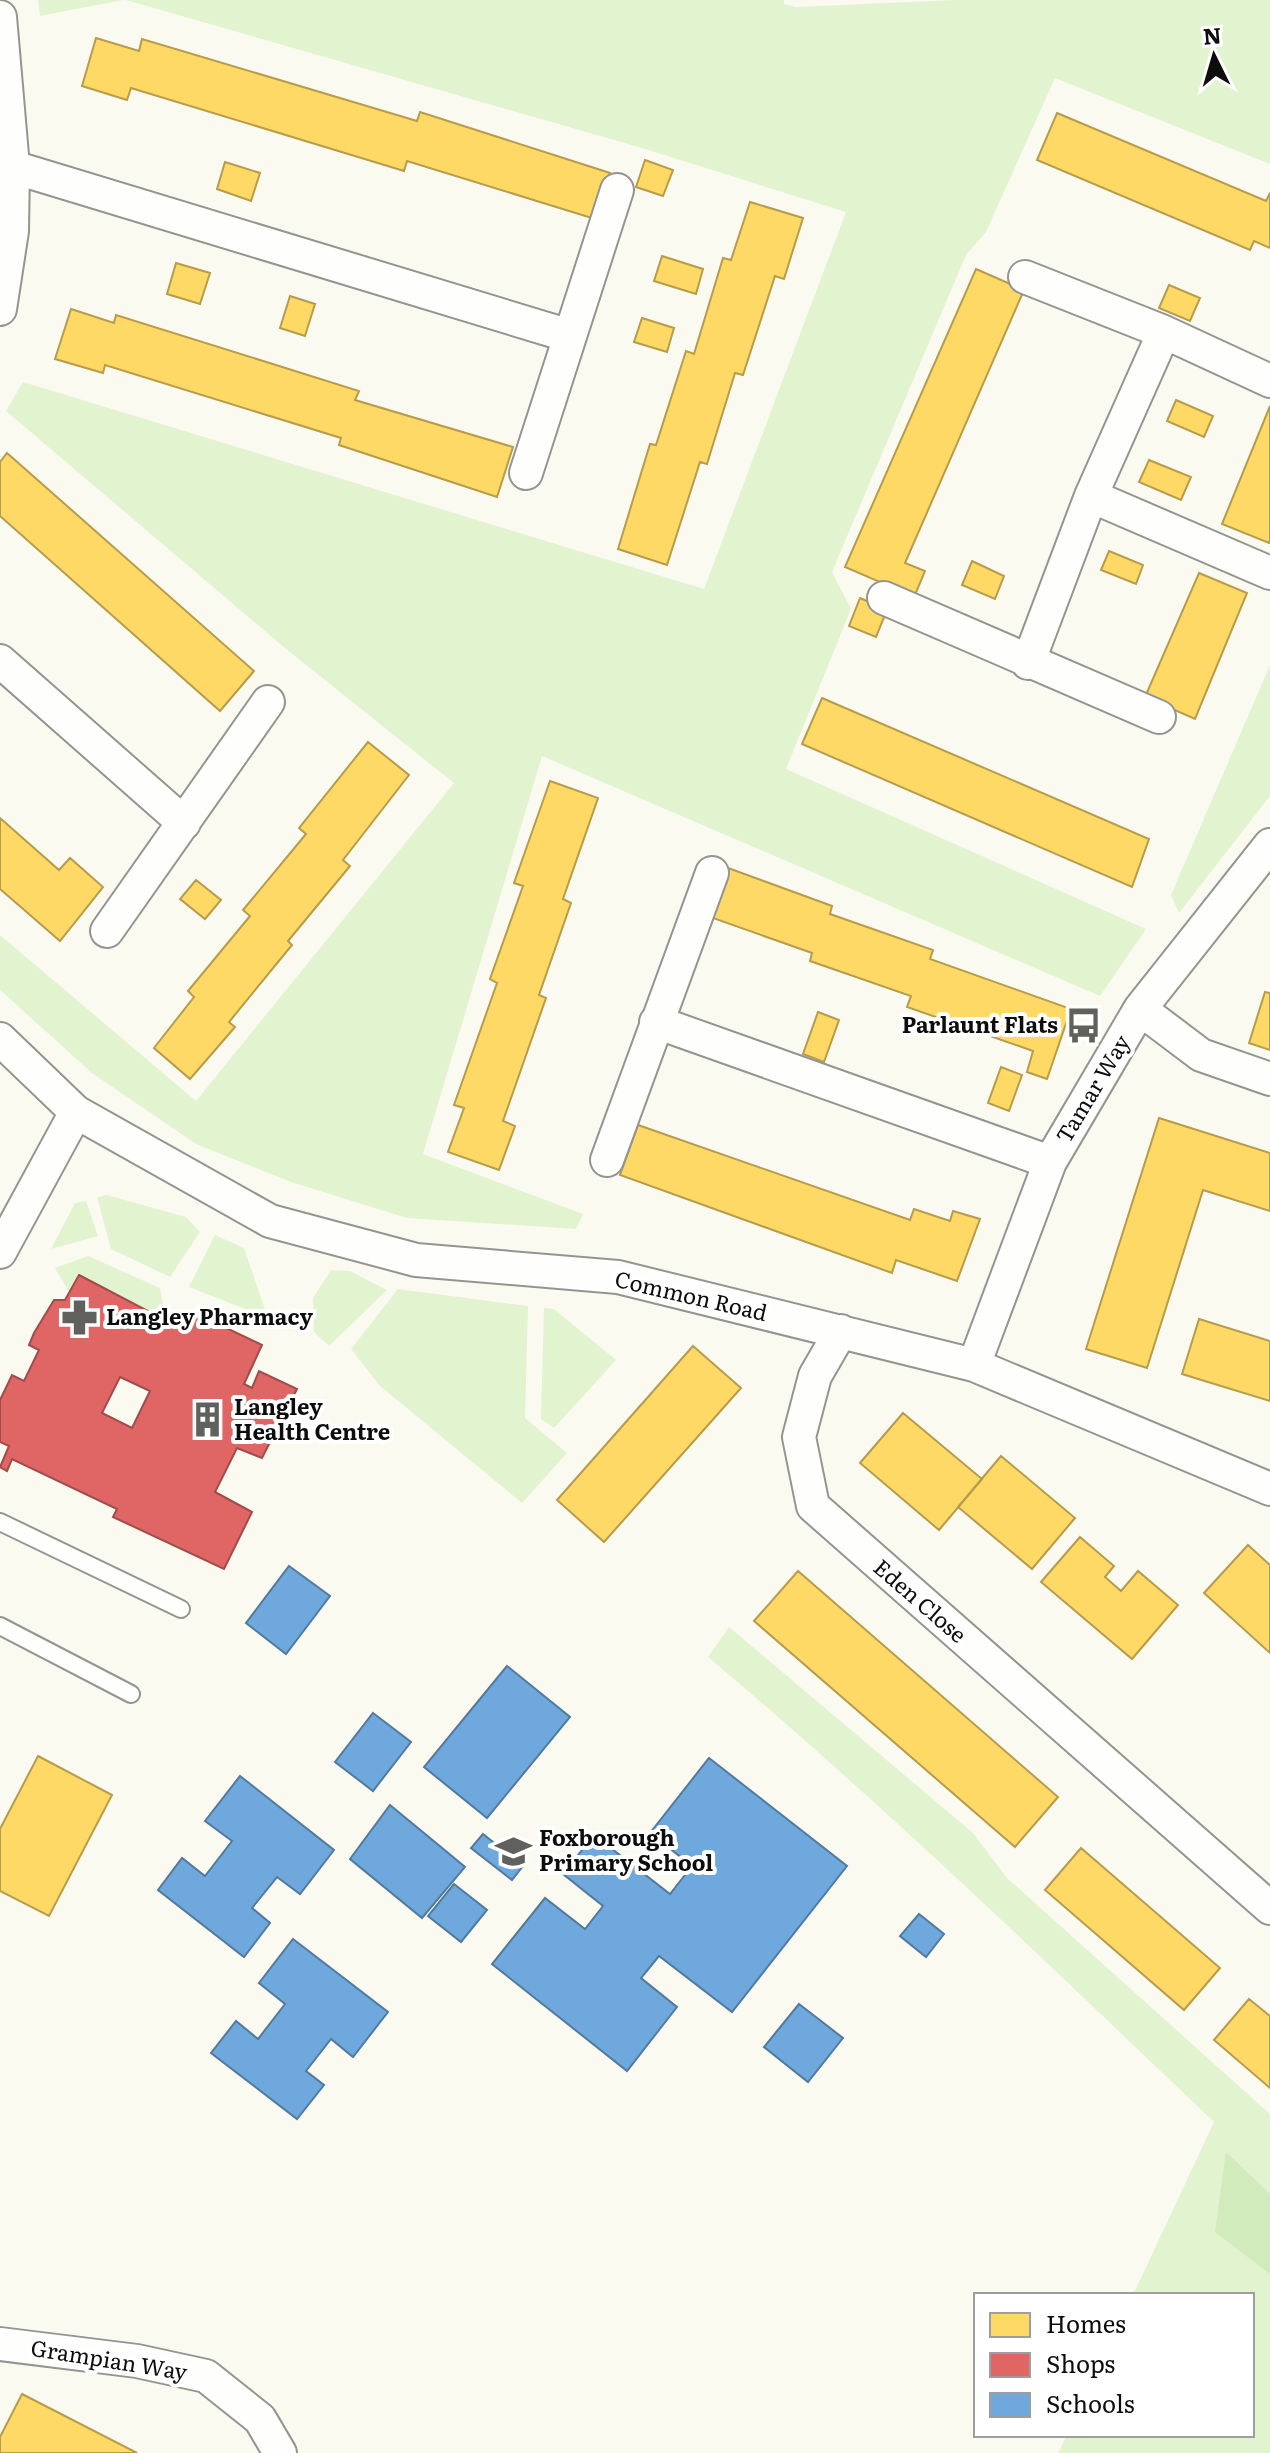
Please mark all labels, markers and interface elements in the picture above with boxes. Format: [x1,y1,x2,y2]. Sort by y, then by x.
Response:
north arrow [1174,16,1254,96]
text: N [1201,17,1223,52]
bus stop icon: Parlaunt Flats [1065,1006,1103,1044]
place label: Parlaunt Flats [902,1007,1058,1040]
street label: Tamar Way [1046,1028,1137,1149]
street label: Common Road [612,1261,771,1328]
pharmacy icon: Langley Pharmacy [61,1298,99,1336]
place label: Langley Pharmacy [106,1299,313,1332]
place label: Langley Health Centre [234,1389,390,1447]
building icon: Langley Health Centre [189,1401,227,1439]
street label: Eden Close [867,1550,975,1650]
place label: Foxborough Primary School [539,1820,713,1878]
school or university icon: Foxborough Primary School [494,1832,532,1870]
legend [974,2293,1254,2437]
text: Homes [1046,2305,1126,2340]
street label: Grampian Way [29,2330,190,2387]
text: Shops [1046,2345,1115,2380]
text: Schools [1046,2385,1135,2420]

